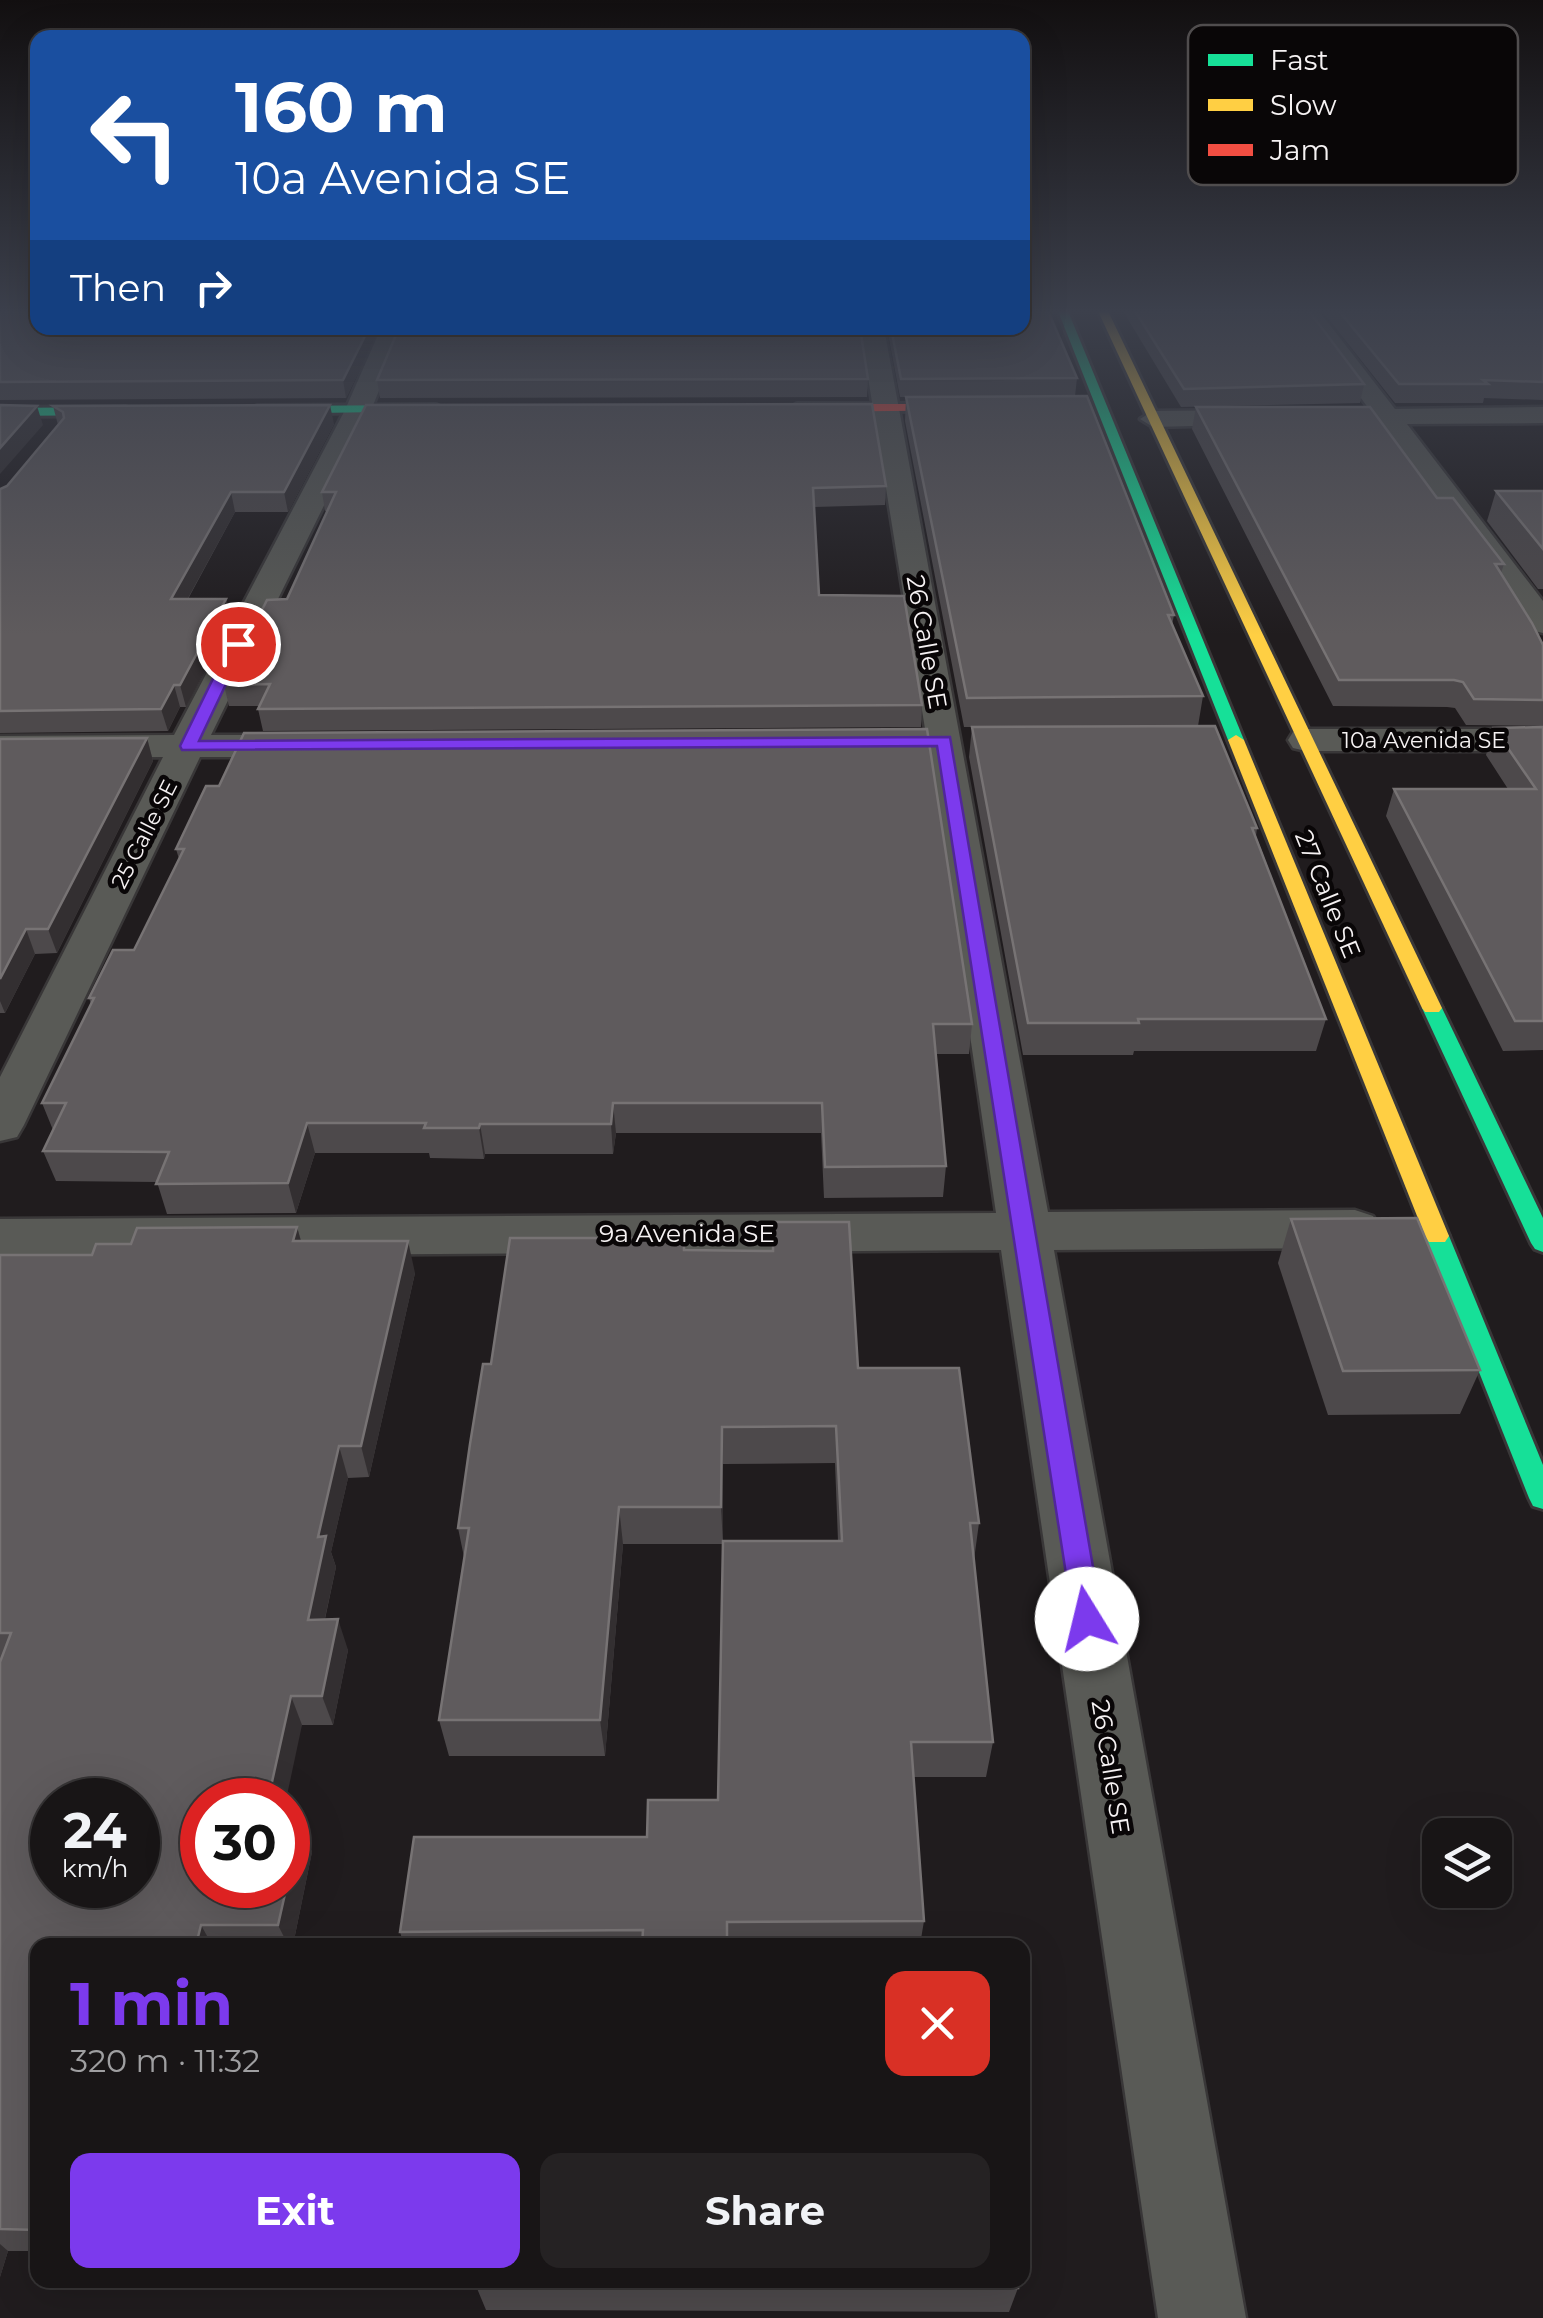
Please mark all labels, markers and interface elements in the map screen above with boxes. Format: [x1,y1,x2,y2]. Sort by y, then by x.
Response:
legend [1188,25,1518,185]
text: Fast [1270,43,1329,77]
text: 160 m [235,64,448,150]
icon: left [70,70,200,200]
text: Slow [1270,88,1337,122]
text: Jam [1269,133,1330,167]
text: 10a Avenida SE [235,150,571,205]
icon: right [186,260,241,315]
text: Then [70,264,166,311]
street label: 26 Calle SE [900,573,954,711]
pin [196,602,281,687]
icon: arrive [211,617,266,672]
street label: 10a Avenida SE [1342,727,1506,754]
street label: 25 Calle SE [106,775,183,893]
street label: 27 Calle SE [1289,826,1367,962]
street label: 9a Avenida SE [599,1218,775,1248]
position arrow [1035,1567,1139,1671]
street label: 26 Calle SE [1086,1698,1136,1836]
speed limit sign: 30 [180,1778,310,1908]
text: 24 [63,1800,127,1861]
map controls [1422,1818,1512,1908]
button: layers [1422,1818,1512,1908]
text: km/h [62,1853,128,1883]
text: 1 min [70,1967,233,2040]
button: close [885,1971,990,2076]
text: 320 m · 11:32 [70,2041,260,2080]
button: Exit [70,2153,520,2268]
button: Share [540,2153,990,2268]

